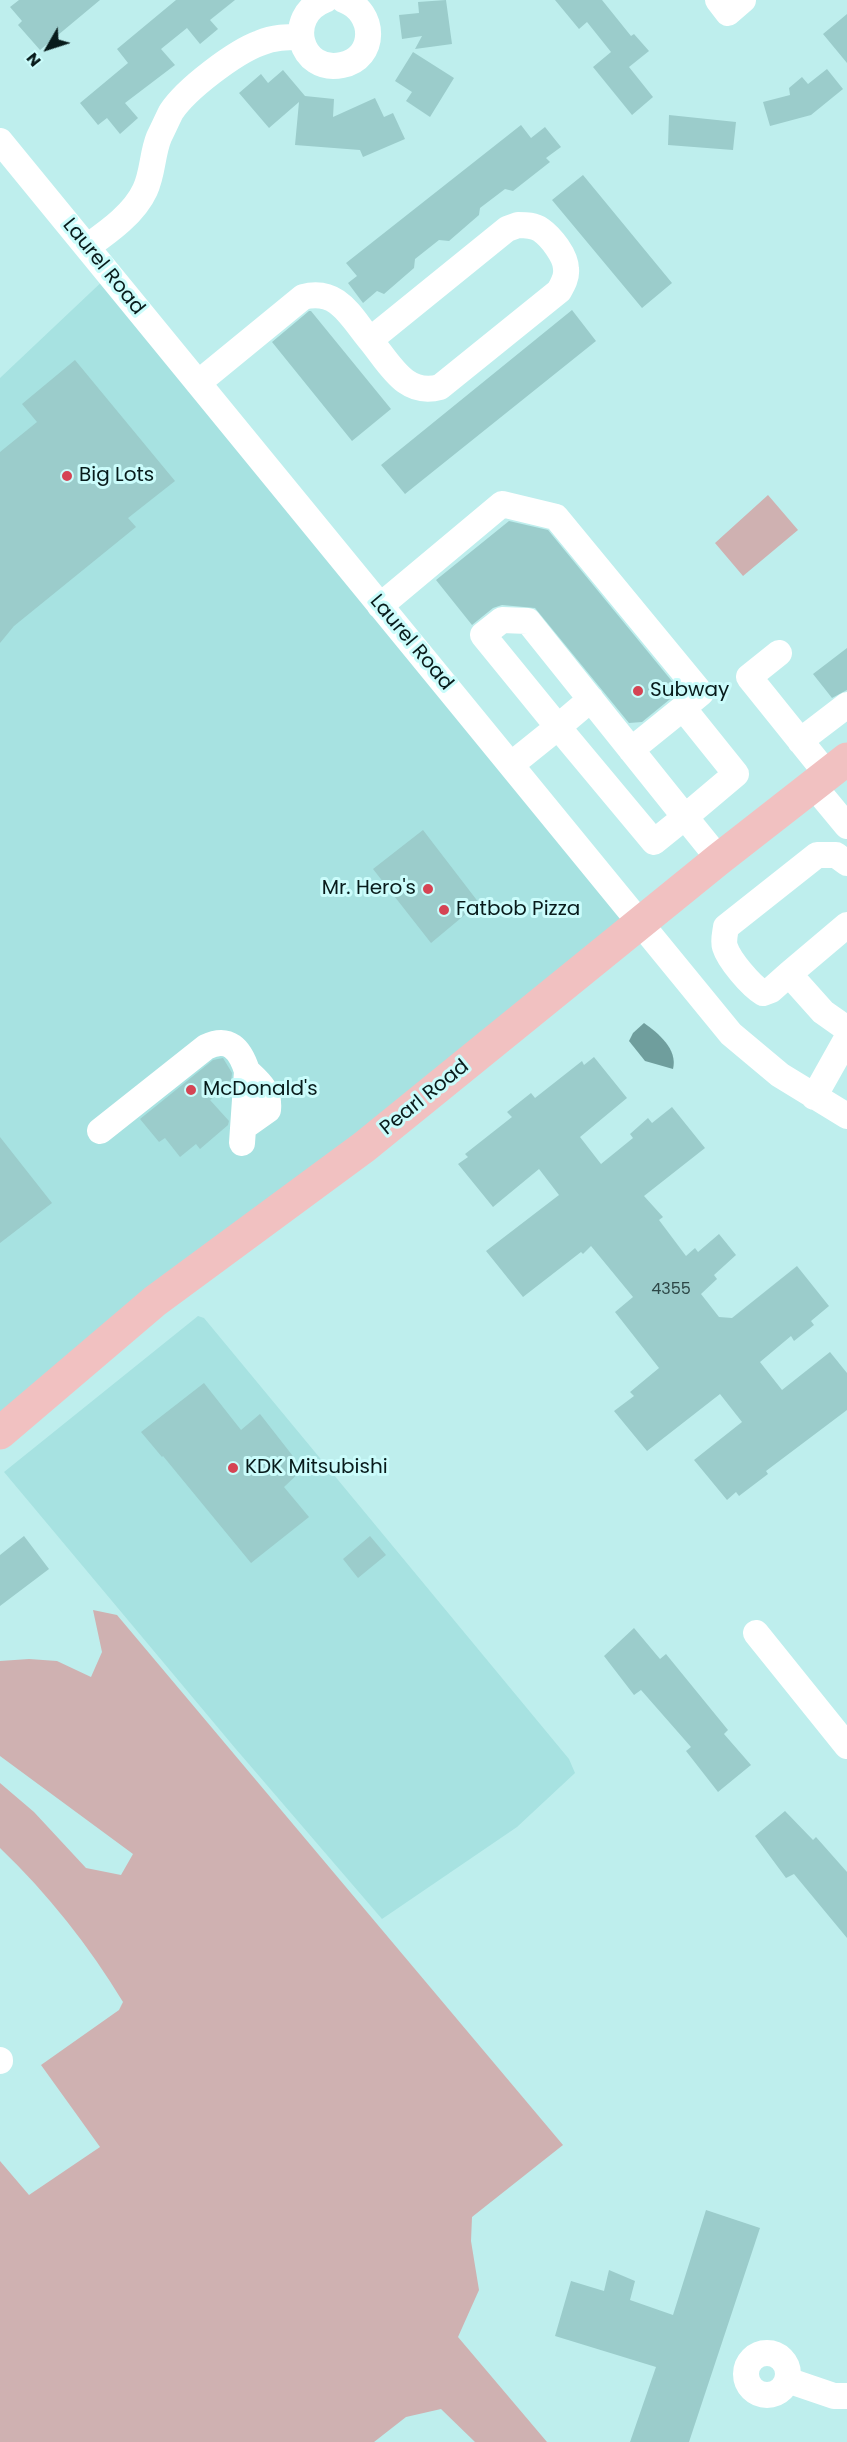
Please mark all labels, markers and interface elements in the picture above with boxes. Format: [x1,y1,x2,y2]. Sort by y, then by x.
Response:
north arrow [18,18,78,78]
text: N [21,48,46,72]
street label: Laurel Road [57,214,149,320]
place label: Big Lots [79,464,154,488]
marker: Big Lots [60,469,74,483]
street label: Laurel Road [364,590,458,696]
place label: Subway [650,679,729,703]
marker: Subway [631,684,645,698]
place label: Mr. Hero's [322,877,416,901]
marker: Mr. Hero's [421,882,435,896]
place label: Fatbob Pizza [456,898,580,922]
marker: Fatbob Pizza [437,903,451,917]
street label: Pearl Road [376,1055,474,1141]
place label: McDonald's [203,1078,318,1102]
marker: McDonald's [184,1083,198,1097]
house number: 4355 [651,1280,691,1300]
place label: KDK Mitsubishi [245,1456,388,1480]
marker: KDK Mitsubishi [226,1461,240,1475]

